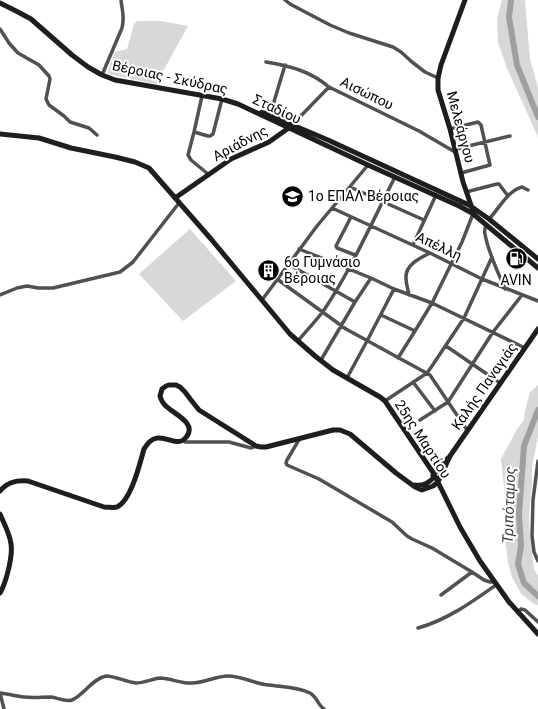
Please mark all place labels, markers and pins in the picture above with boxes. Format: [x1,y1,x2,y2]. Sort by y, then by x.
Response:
school or university icon: 1ο ΕΠΑΛ Βέροιας [279,183,305,209]
place label: 1ο ΕΠΑΛ Βέροιας [308,188,419,204]
fuel station icon: AVIN [503,245,529,271]
place label: 6ο Γυμνάσιο Βέροιας [284,254,361,286]
building icon: 6ο Γυμνάσιο Βέροιας [255,257,281,283]
place label: AVIN [500,272,532,288]

